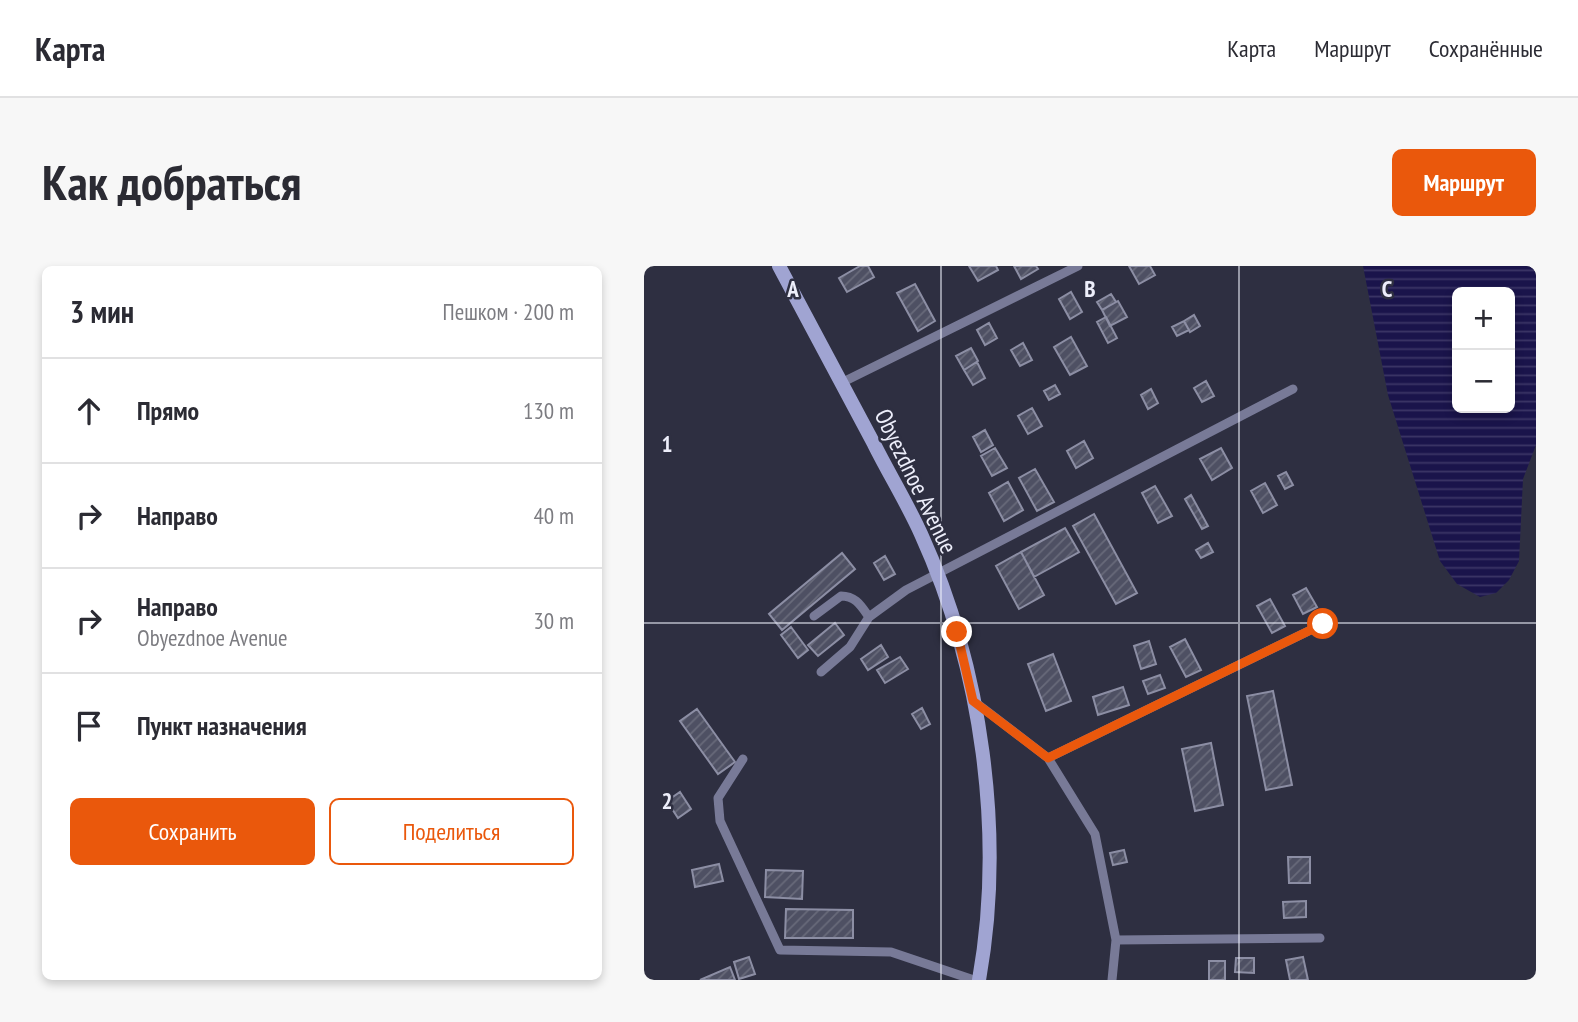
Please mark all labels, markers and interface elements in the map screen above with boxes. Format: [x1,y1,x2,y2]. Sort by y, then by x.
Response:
text: Карта [35,27,105,70]
text: Карта [1227,33,1276,64]
text: Маршрут [1314,33,1391,64]
text: Сохранённые [1429,33,1543,64]
button: Маршрут [1392,149,1536,216]
text: Как добраться [42,150,301,214]
text: A [786,274,799,303]
text: B [1084,274,1096,303]
text: C [1382,274,1393,303]
map controls [1452,287,1515,413]
button: + [1452,287,1515,350]
text: 3 мин [70,292,134,331]
text: Пешком · 200 m [443,297,574,326]
button: − [1452,350,1515,413]
icon: ahead [70,392,108,430]
text: Прямо [137,394,199,427]
text: 130 m [523,396,574,425]
street label: Obyezdnoe Avenue [868,404,964,558]
text: 1 [662,429,673,458]
icon: right [70,497,108,535]
text: Направо [137,499,218,532]
text: 40 m [533,501,574,530]
text: Направо [137,590,218,623]
icon: right [70,602,108,640]
text: 30 m [533,606,574,635]
route start [1307,608,1338,639]
route end [941,616,972,647]
text: Obyezdnoe Avenue [137,623,288,652]
icon: arrive [70,707,108,745]
text: Пункт назначения [137,709,307,742]
text: 2 [662,786,673,815]
button: Сохранить [70,798,315,865]
button: Поделиться [329,798,574,865]

